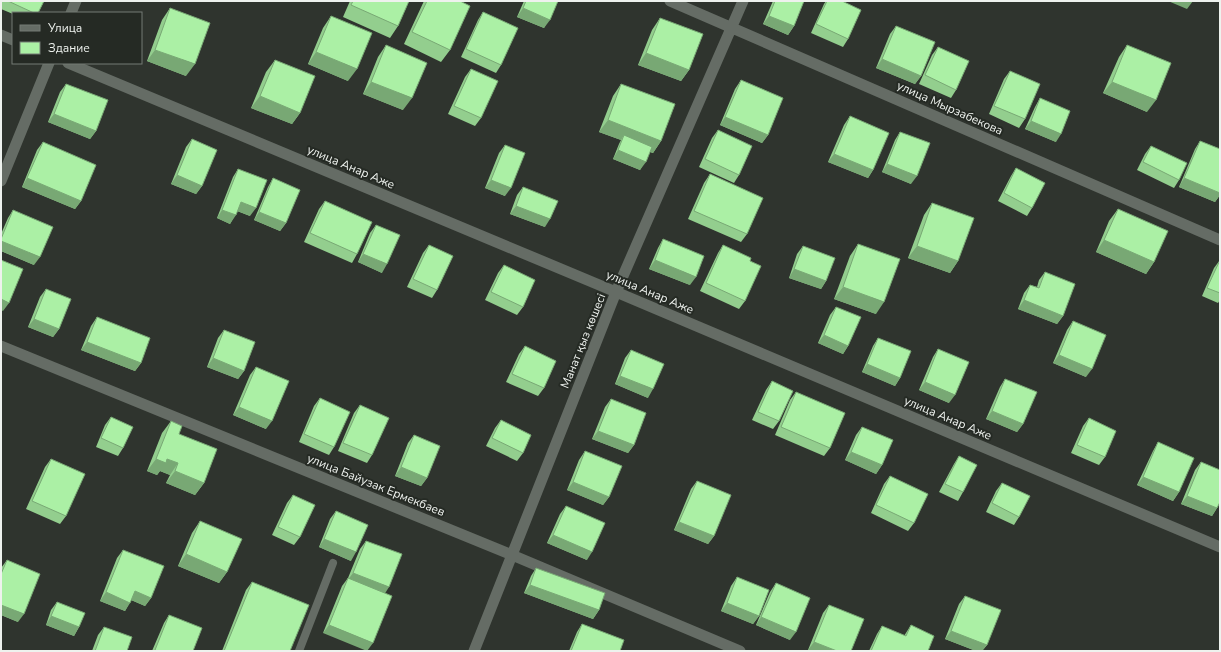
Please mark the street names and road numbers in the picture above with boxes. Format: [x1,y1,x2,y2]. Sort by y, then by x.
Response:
street label: улица Мырзабекова [894,77,1006,139]
street label: улица Анар Аже [305,141,397,193]
street label: улица Анар Аже [604,266,696,318]
street label: Манат қыз көшесі [557,291,609,391]
street label: улица Анар Аже [902,392,994,444]
street label: улица Байузак Ермекбаев [305,450,448,520]

